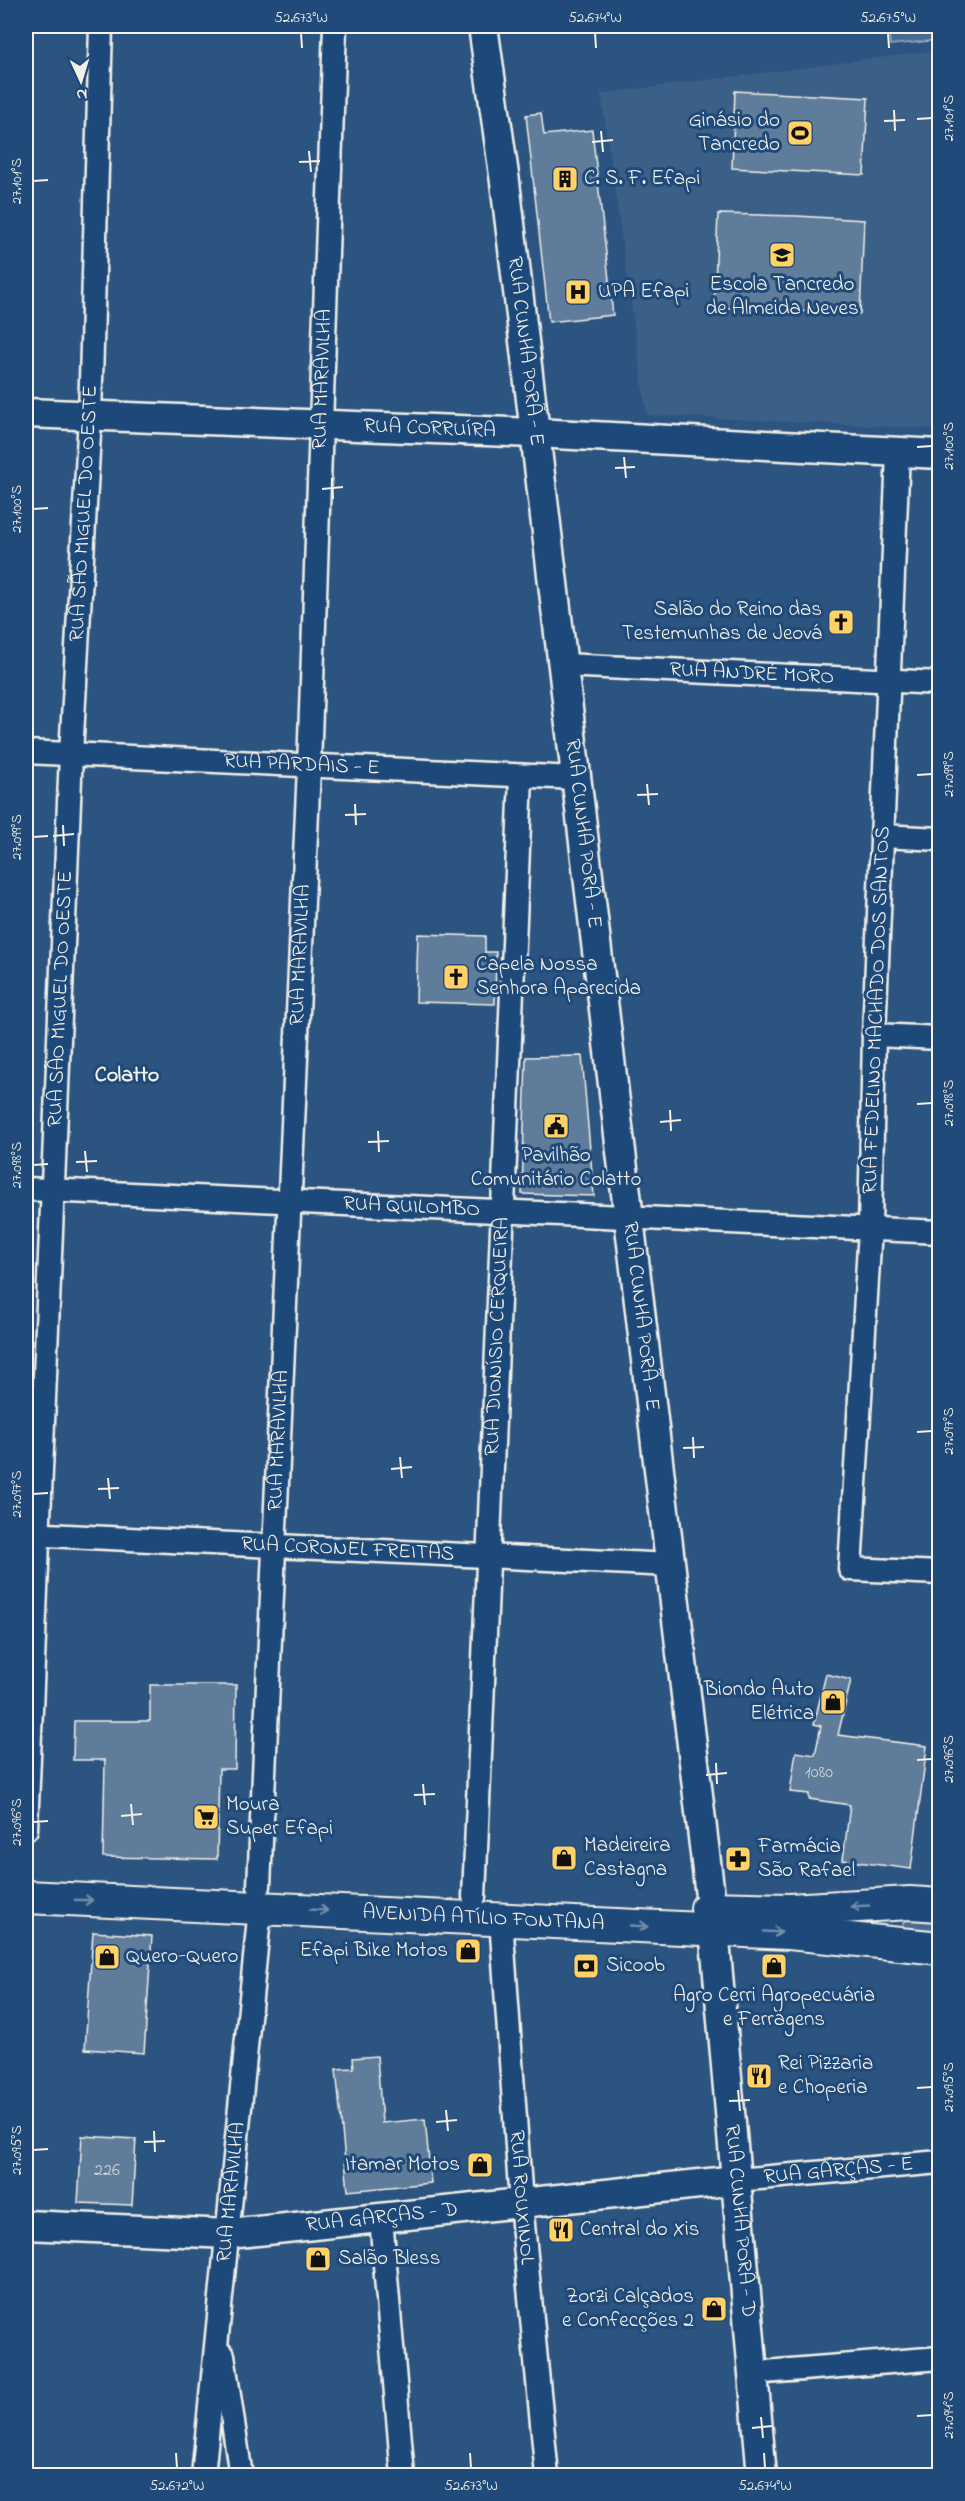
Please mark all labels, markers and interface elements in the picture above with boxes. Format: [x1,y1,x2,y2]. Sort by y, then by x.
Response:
text: 52.673°W [274,7,328,29]
text: 52.674°W [568,7,622,29]
text: 52.675°W [860,7,916,29]
north arrow [51,51,111,111]
text: N [75,82,88,106]
text: 27.101°S [938,94,960,141]
place label: Ginásio do Tancredo [689,106,780,160]
sports icon: Ginásio do Tancredo [785,118,815,148]
text: 27.101°S [6,157,28,204]
building icon: C. S. F. Efapi [550,164,580,194]
place label: C. S. F. Efapi [584,164,700,194]
school or university icon: Escola Tancredo de Almeida Neves [767,240,797,270]
street label: RUA CUNHA PORÃ - E [499,255,551,448]
place label: Escola Tancredo de Almeida Neves [705,270,859,324]
hospital icon: UPA Efapi [563,277,593,307]
place label: UPA Efapi [598,277,689,307]
street label: RUA MARAVILHA [305,308,340,450]
street label: RUA SÃO MIGUEL DO OESTE [62,385,106,642]
street label: RUA CORRUÍRA [363,411,497,446]
text: 27.100°S [938,422,960,470]
text: 27.100°S [6,485,28,533]
place label: Salão do Reino das Testemunhas de Jeová [622,595,822,649]
church icon: Salão do Reino das Testemunhas de Jeová [826,607,856,637]
street label: RUA ANDRÉ MORO [669,655,835,693]
street label: RUA CUNHA PORÃ - E [557,737,609,930]
street label: RUA PARDAIS - E [223,746,381,784]
text: 27.099°S [938,751,960,797]
text: 27.099°S [6,814,28,860]
street label: RUA FEDELINO MACHADO DOS SANTOS [856,826,898,1194]
street label: RUA SÃO MIGUEL DO OESTE [40,870,81,1128]
street label: RUA MARAVILHA [282,884,319,1026]
place label: Capela Nossa Senhora Aparecida [476,950,641,1004]
church icon: Capela Nossa Senhora Aparecida [441,962,471,992]
district label: Colatto [95,1060,159,1092]
text: 27.098°S [938,1079,960,1126]
public building icon: Pavilhão Comunitário Colatto [541,1111,571,1141]
text: 27.098°S [6,1141,28,1188]
place label: Pavilhão Comunitário Colatto [471,1141,641,1195]
street label: RUA QUILOMBO [342,1189,481,1225]
street label: RUA DIONÍSIO CERQUEIRA [478,1216,518,1457]
street label: RUA CUNHA PORÃ - E [615,1220,667,1413]
street label: RUA MARAVILHA [261,1369,297,1512]
text: 27.097°S [938,1407,960,1455]
text: 27.097°S [6,1470,28,1518]
street label: RUA CORONEL FREITAS [240,1529,455,1570]
place label: Biondo Auto Elétrica [703,1675,814,1729]
shop icon: Biondo Auto Elétrica [818,1687,848,1717]
text: 27.096°S [938,1735,960,1783]
house number: 1080 [805,1760,833,1786]
place label: Moura Super Efapi [226,1790,333,1844]
text: 27.096°S [6,1798,28,1846]
supermarket icon: Moura Super Efapi [191,1802,221,1832]
place label: Madeireira Castagna [584,1831,671,1887]
place label: Farmácia São Rafael [757,1832,855,1886]
shop icon: Madeireira Castagna [549,1843,579,1873]
pharmacy icon: Farmácia São Rafael [723,1844,753,1874]
one-way arrow [73,1894,93,1906]
street label: AVENIDA ATÍLIO FONTANA [362,1898,605,1939]
one-way arrow [851,1901,871,1912]
one-way arrow [308,1905,328,1916]
one-way arrow [629,1920,649,1931]
one-way arrow [762,1926,782,1937]
place label: Efapi Bike Motos [300,1936,448,1966]
shop icon: Efapi Bike Motos [453,1936,483,1966]
shop icon: Quero-Quero [92,1942,122,1972]
place label: Quero-Quero [126,1942,239,1972]
bank icon: Sicoob [571,1951,601,1981]
place label: Sicoob [606,1951,665,1981]
shop icon: Agro Cerri Agropecuária e Ferragens [759,1951,789,1981]
place label: Agro Cerri Agropecuária e Ferragens [673,1981,875,2037]
place label: Rei Pizzaria e Choperia [778,2049,873,2103]
restaurant icon: Rei Pizzaria e Choperia [744,2061,774,2091]
text: 27.095°S [938,2062,960,2112]
street label: RUA MARAVILHA [209,2121,253,2264]
street label: RUA CUNHA PORÃ - D [716,2123,763,2318]
text: 27.095°S [6,2125,28,2175]
street label: RUA ROUXINOL [501,2129,542,2266]
street label: RUA GARÇAS - E [763,2149,915,2193]
place label: Itamar Motos [345,2150,460,2180]
shop icon: Itamar Motos [465,2150,495,2180]
house number: 226 [94,2158,120,2184]
street label: RUA GARÇAS - D [304,2195,459,2241]
restaurant icon: Central do Xis [546,2215,576,2245]
place label: Central do Xis [580,2215,700,2245]
shop icon: Salão Bless [303,2244,333,2274]
place label: Salão Bless [338,2244,440,2274]
place label: Zorzi Calçados e Confecções 2 [562,2282,694,2336]
shop icon: Zorzi Calçados e Confecções 2 [699,2294,729,2324]
text: 27.094°S [938,2391,960,2439]
text: 52.672°W [150,2475,204,2497]
text: 52.673°W [444,2475,498,2497]
text: 52.674°W [738,2475,792,2497]

